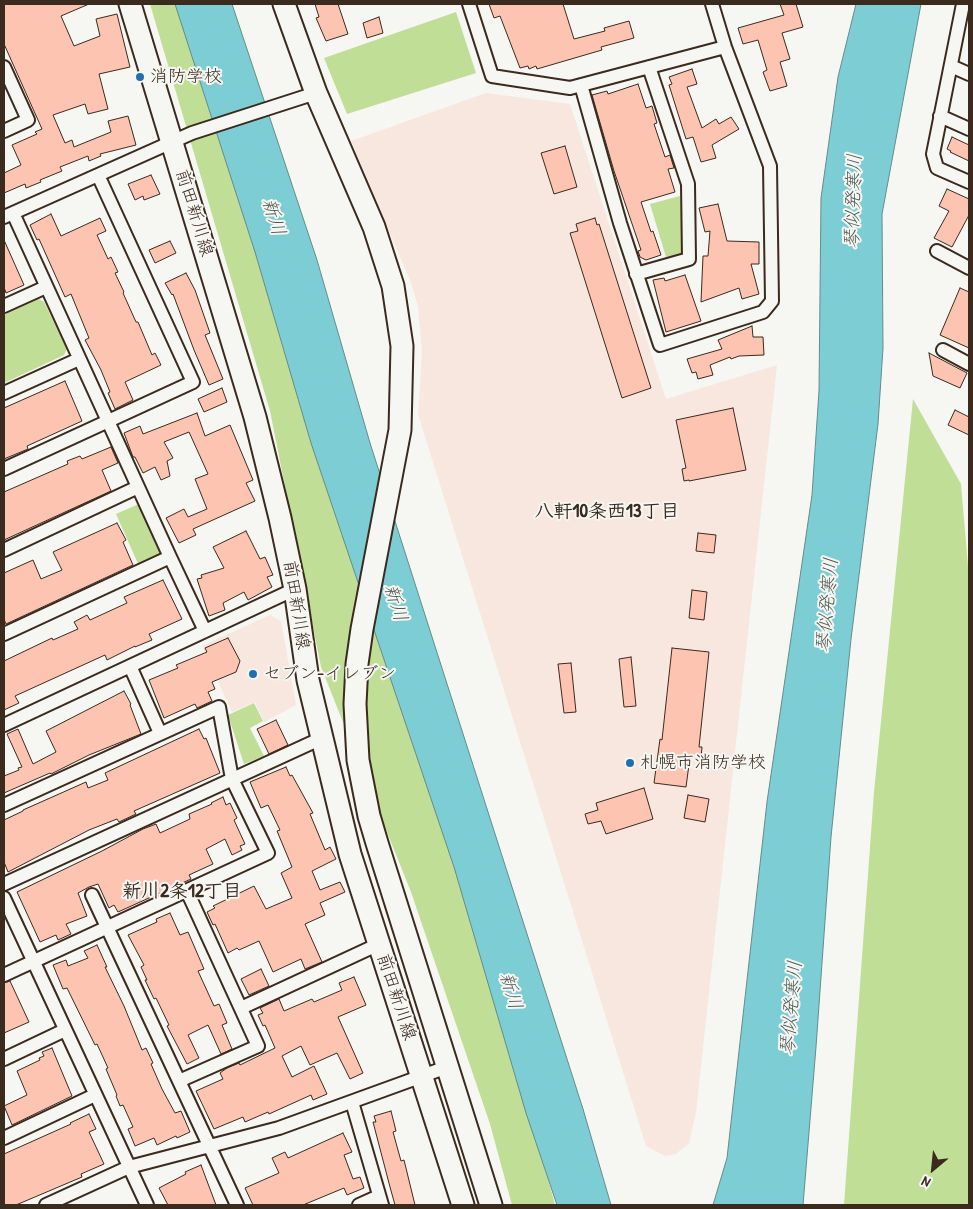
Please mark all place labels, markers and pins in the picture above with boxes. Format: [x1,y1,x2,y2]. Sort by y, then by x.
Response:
place label: 消防学校 [150,66,222,88]
marker: 消防学校 [134,71,146,83]
place label: セブン-イレブン [263,663,396,685]
marker: セブン-イレブン [247,668,259,680]
place label: 札幌市消防学校 [640,752,766,774]
marker: 札幌市消防学校 [624,757,636,769]

